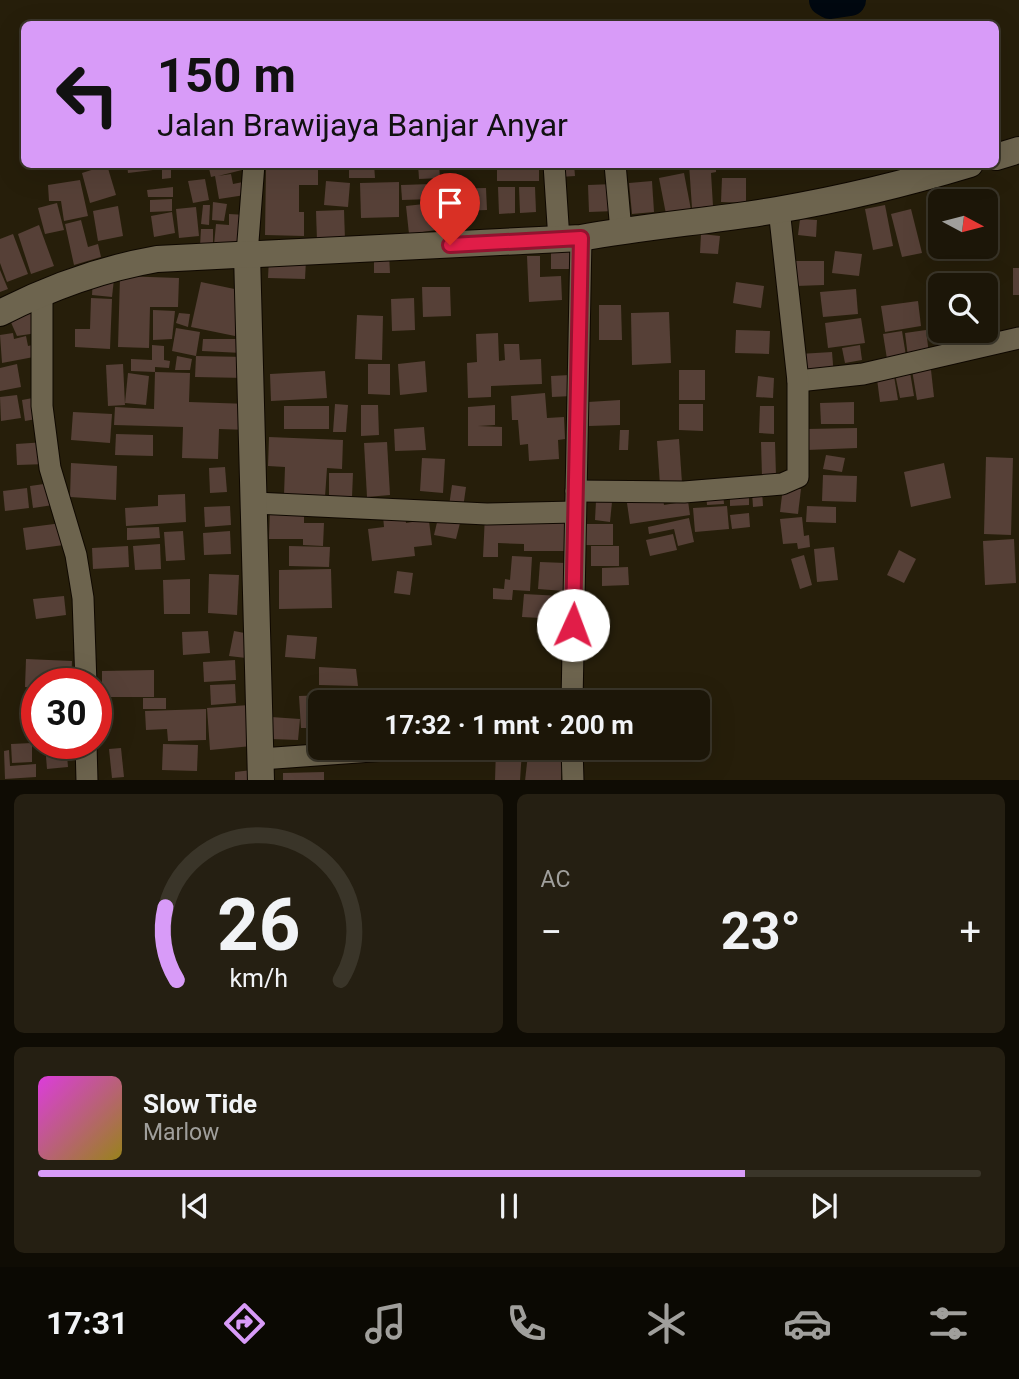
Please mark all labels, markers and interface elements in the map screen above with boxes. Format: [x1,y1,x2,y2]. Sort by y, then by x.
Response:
text: 150 m [157,47,296,104]
icon: left [42,49,133,140]
text: Jalan Brawijaya Banjar Anyar [157,106,568,144]
pin [420,173,480,245]
icon: arrive [431,184,469,222]
north arrow [928,189,998,259]
map controls [928,189,998,343]
button: search [928,273,998,343]
position arrow [536,588,610,662]
speed limit sign: 30 [21,668,112,759]
text: 17:32 · 1 mnt · 200 m [384,710,634,740]
text: AC [541,866,570,893]
text: 26 [216,882,300,968]
text: 23° [721,901,801,962]
text: − [541,910,562,954]
text: + [959,910,981,954]
text: km/h [229,963,288,992]
text: Slow Tide [143,1089,257,1119]
text: Marlow [143,1119,219,1146]
icon: previous [176,1187,214,1225]
icon: pause [490,1187,528,1225]
icon: next [805,1187,843,1225]
icon: directions [220,1299,269,1348]
icon: music [361,1299,410,1348]
icon: phone [502,1299,551,1348]
icon: climate [642,1299,691,1348]
icon: car [783,1299,832,1348]
icon: filters [924,1299,973,1348]
text: 17:31 [46,1304,128,1342]

